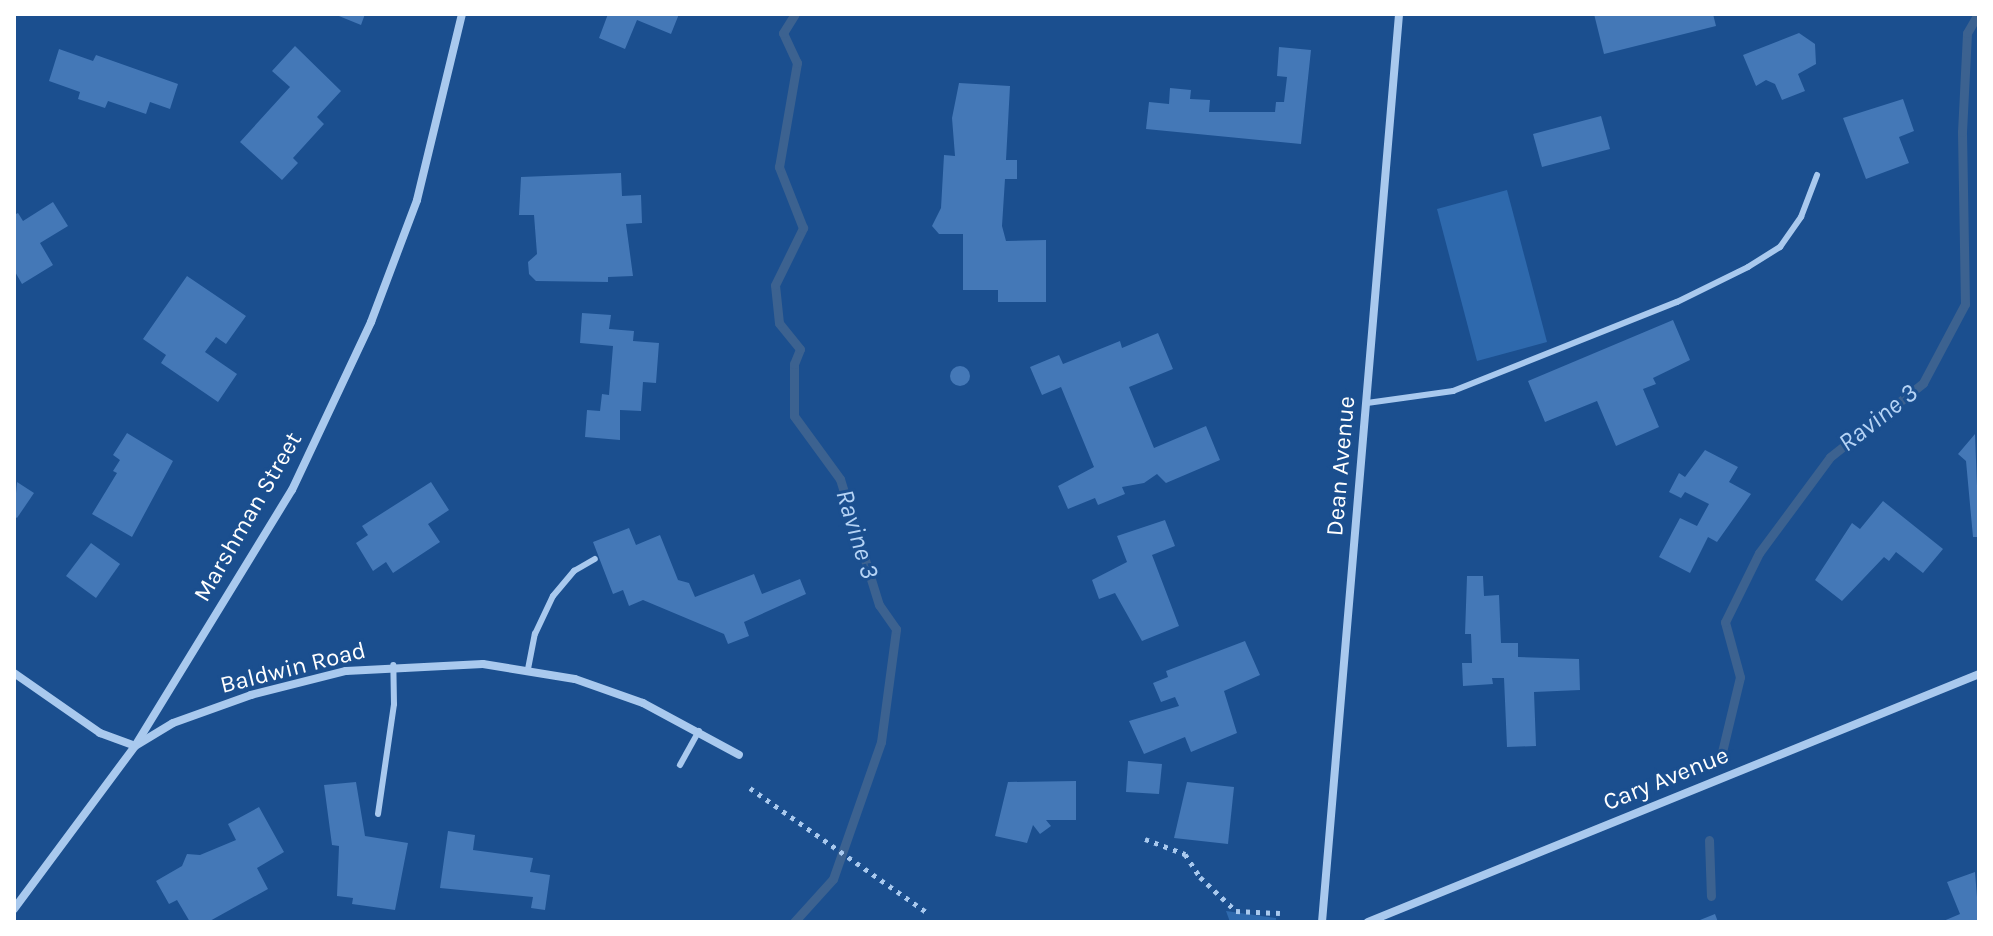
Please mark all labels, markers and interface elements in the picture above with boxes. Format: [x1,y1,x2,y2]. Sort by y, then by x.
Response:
water label: Ravine 3 [1832,377,1924,459]
street label: Dean Avenue [1321,395,1361,537]
street label: Marshman Street [188,427,308,607]
water label: Ravine 3 [829,486,885,582]
street label: Baldwin Road [217,636,369,700]
street label: Cary Avenue [1599,741,1733,817]

